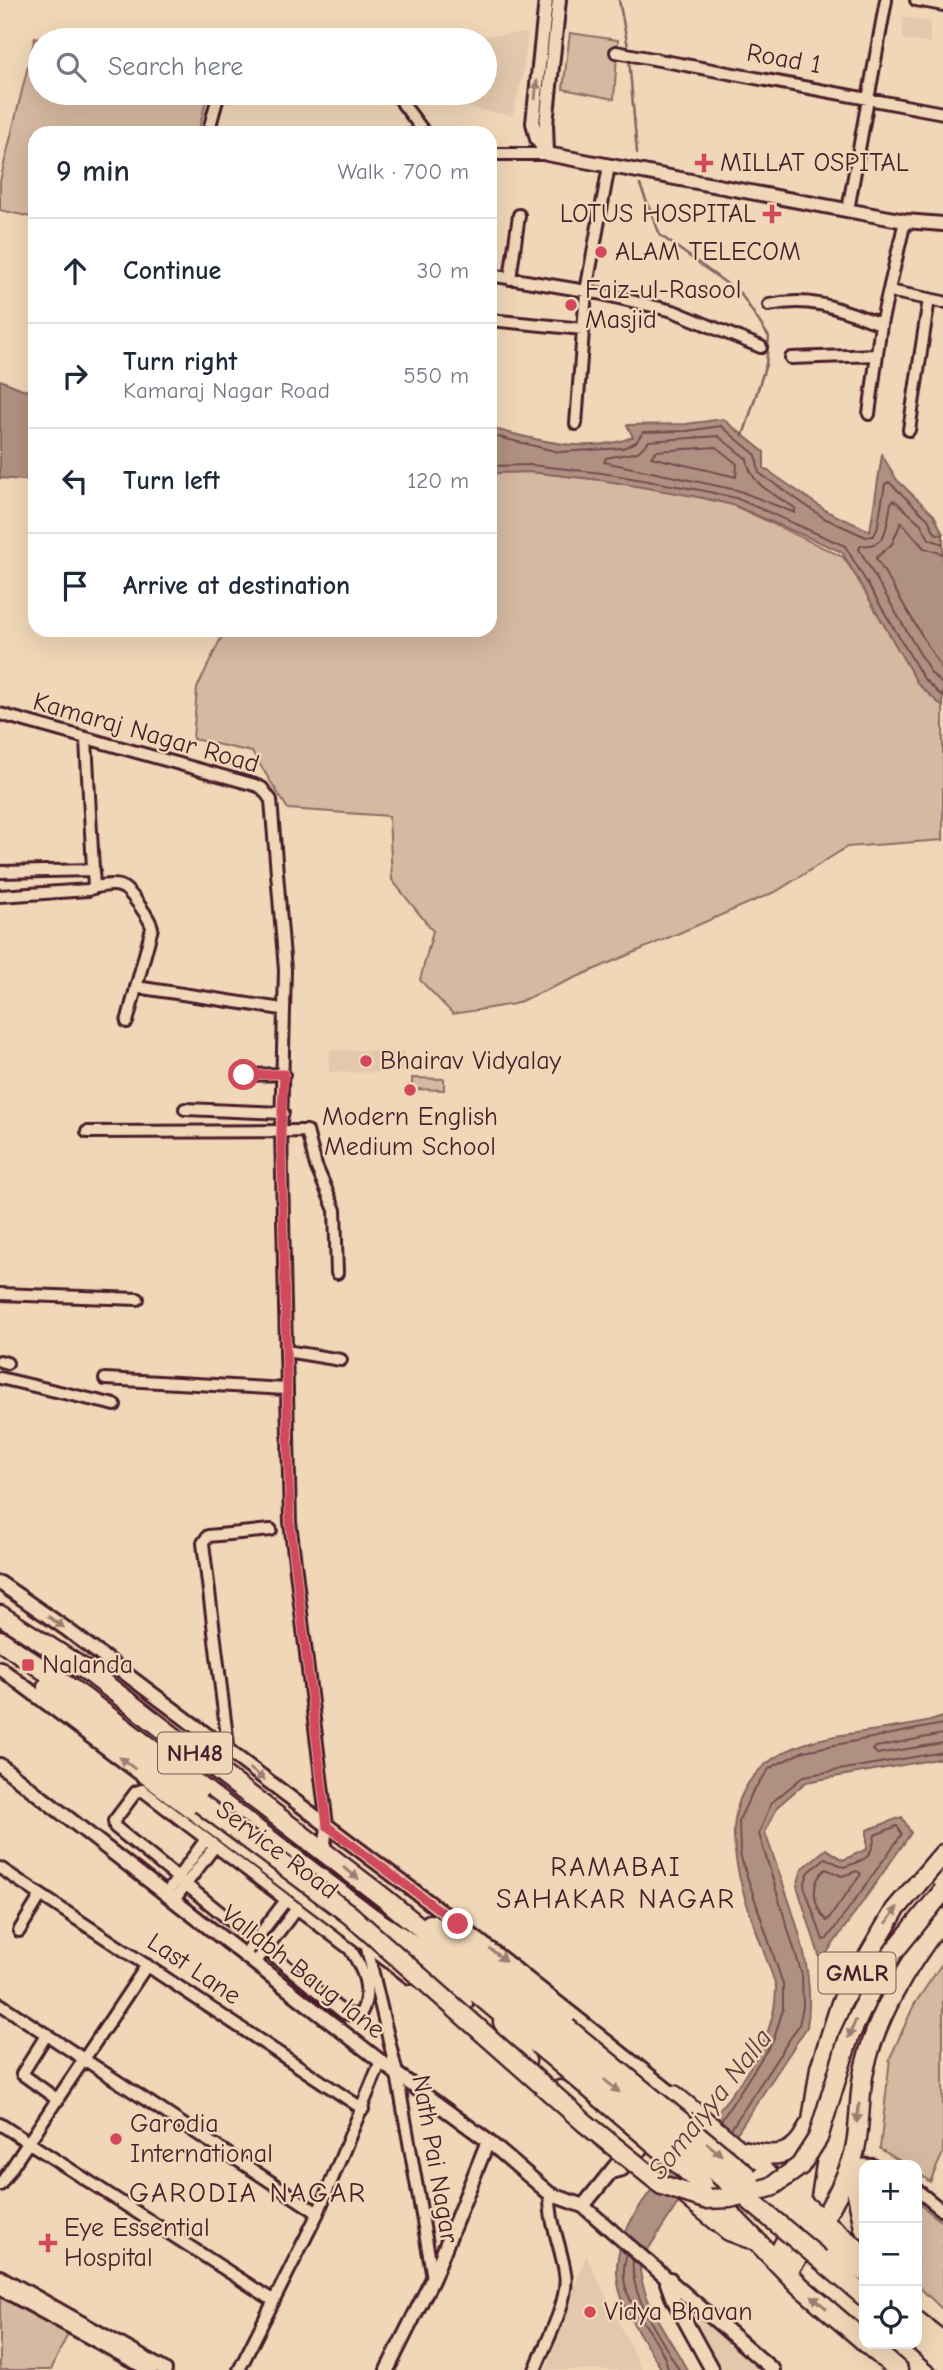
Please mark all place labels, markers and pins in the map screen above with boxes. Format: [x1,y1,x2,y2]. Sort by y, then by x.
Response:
place label: MILLAT OSPITAL [720,148,909,178]
marker: MILLAT OSPITAL [694,153,714,173]
place label: LOTUS HOSPITAL [560,199,756,229]
marker: LOTUS HOSPITAL [762,204,782,224]
place label: ALAM TELECOM [615,237,801,267]
marker: ALAM TELECOM [593,244,609,260]
place label: Faiz-ul-Rasool Masjid [585,275,742,335]
marker: Faiz-ul-Rasool Masjid [563,297,579,313]
place label: Bhairav Vidyalay [380,1046,562,1076]
marker: Bhairav Vidyalay [358,1053,374,1069]
marker: Modern English Medium School [402,1082,418,1098]
place label: Modern English Medium School [322,1102,498,1162]
place label: Nalanda [42,1650,133,1680]
marker: Nalanda [20,1657,36,1673]
place label: Garodia International [130,2109,273,2169]
marker: Garodia International [108,2131,124,2147]
place label: Eye Essential Hospital [64,2213,210,2273]
marker: Eye Essential Hospital [38,2233,58,2253]
place label: Vidya Bhavan [604,2297,753,2327]
marker: Vidya Bhavan [582,2304,598,2320]

